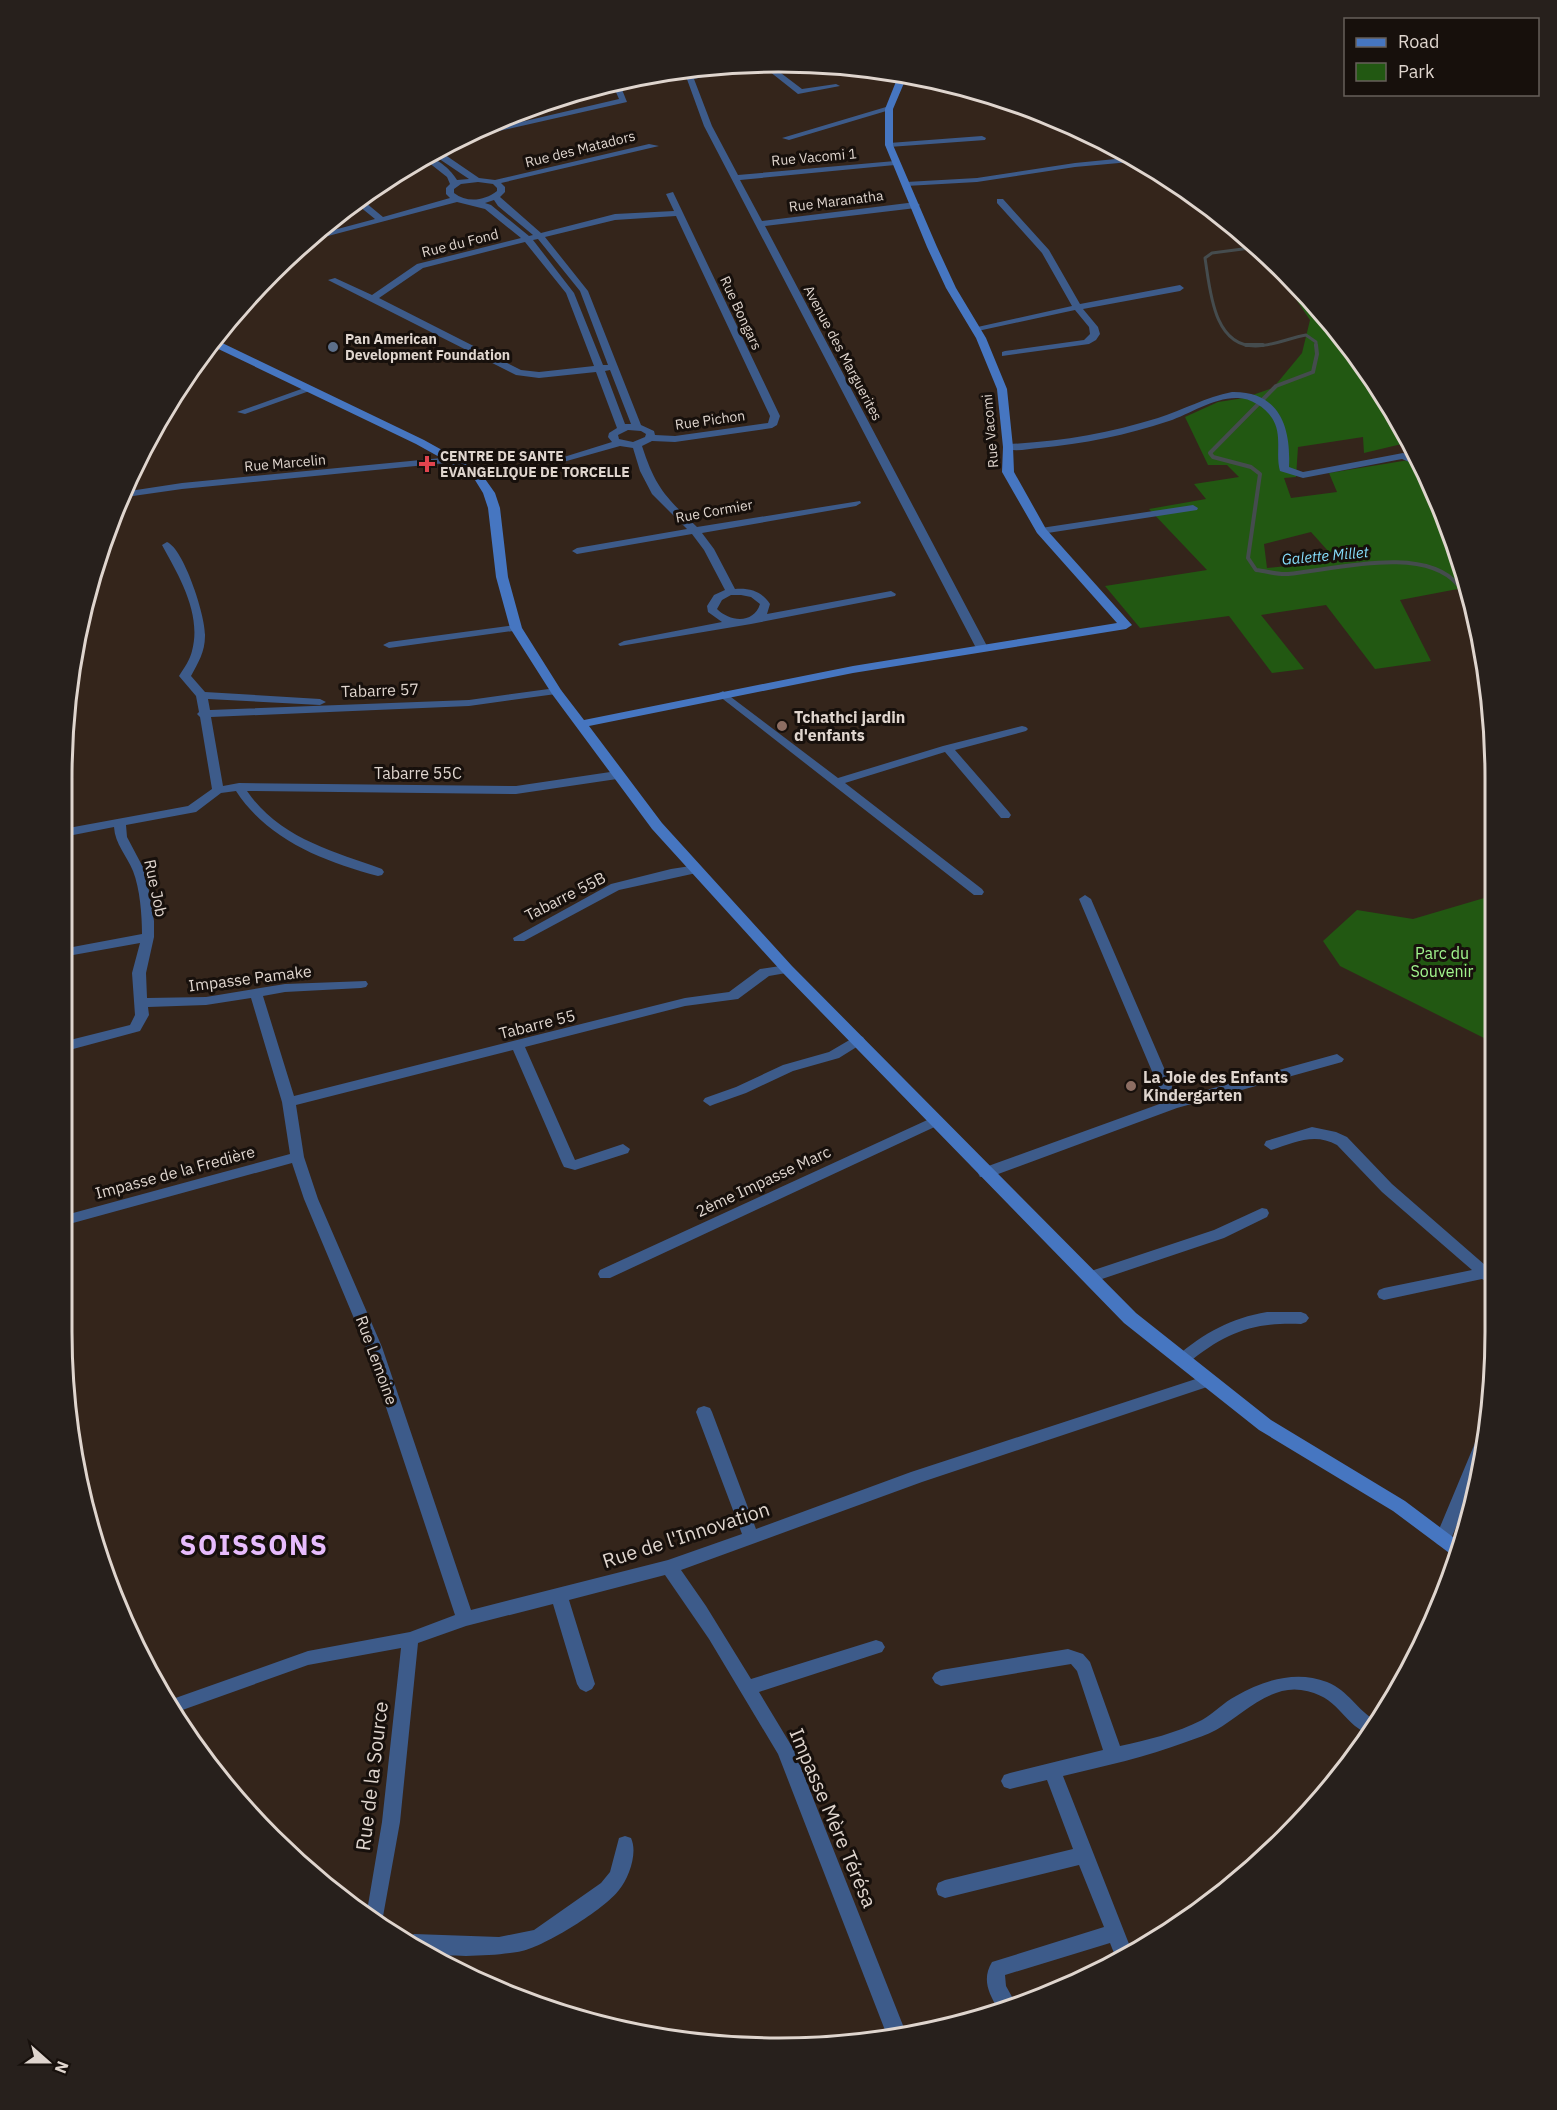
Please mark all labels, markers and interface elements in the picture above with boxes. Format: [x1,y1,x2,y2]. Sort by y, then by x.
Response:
legend [1344,18,1539,96]
text: Road [1398,30,1439,53]
text: Park [1398,60,1435,83]
street label: Rue des Matadors [523,127,637,171]
street label: Rue Vacomi 1 [771,144,857,170]
street label: Rue Maranatha [788,186,885,216]
street label: Rue du Fond [420,225,500,261]
street label: Rue Bongars [716,273,766,353]
street label: Avenue des Marguerites [800,282,886,424]
place label: Pan American Development Foundation [345,330,510,364]
marker: Pan American Development Foundation [326,340,340,354]
street label: Rue Vacomi [978,393,1002,469]
street label: Rue Pichon [674,406,746,434]
place label: CENTRE DE SANTE EVANGELIQUE DE TORCELLE [440,447,630,481]
street label: Rue Marcelin [244,450,326,476]
marker: CENTRE DE SANTE EVANGELIQUE DE TORCELLE [418,455,436,473]
street label: Rue Cormier [674,495,754,527]
water label: Galette Millet [1281,542,1370,569]
street label: Tabarre 57 [341,679,419,701]
place label: Tchathci jardin d'enfants [794,707,905,745]
marker: Tchathci jardin d'enfants [775,719,789,733]
street label: Tabarre 55C [374,763,462,783]
street label: Rue Job [140,857,172,919]
street label: Tabarre 55B [521,867,609,925]
park label: Parc du Souvenir [1411,943,1474,981]
street label: Impasse Pamake [187,961,313,995]
street label: Tabarre 55 [497,1005,577,1043]
place label: La Joie des Enfants Kindergarten [1143,1067,1288,1105]
marker: La Joie des Enfants Kindergarten [1124,1079,1138,1093]
street label: Impasse de la Fredière [93,1141,257,1203]
street label: 2ème Impasse Marc [692,1141,834,1221]
street label: Rue Lemoine [352,1313,402,1407]
street label: Rue de l'Innovation [599,1495,773,1574]
district label: SOISSONS [180,1527,328,1562]
street label: Rue de la Source [349,1700,394,1852]
street label: Impasse Mère Térésa [783,1724,884,1912]
north arrow [18,2032,78,2092]
text: N [51,2058,73,2076]

